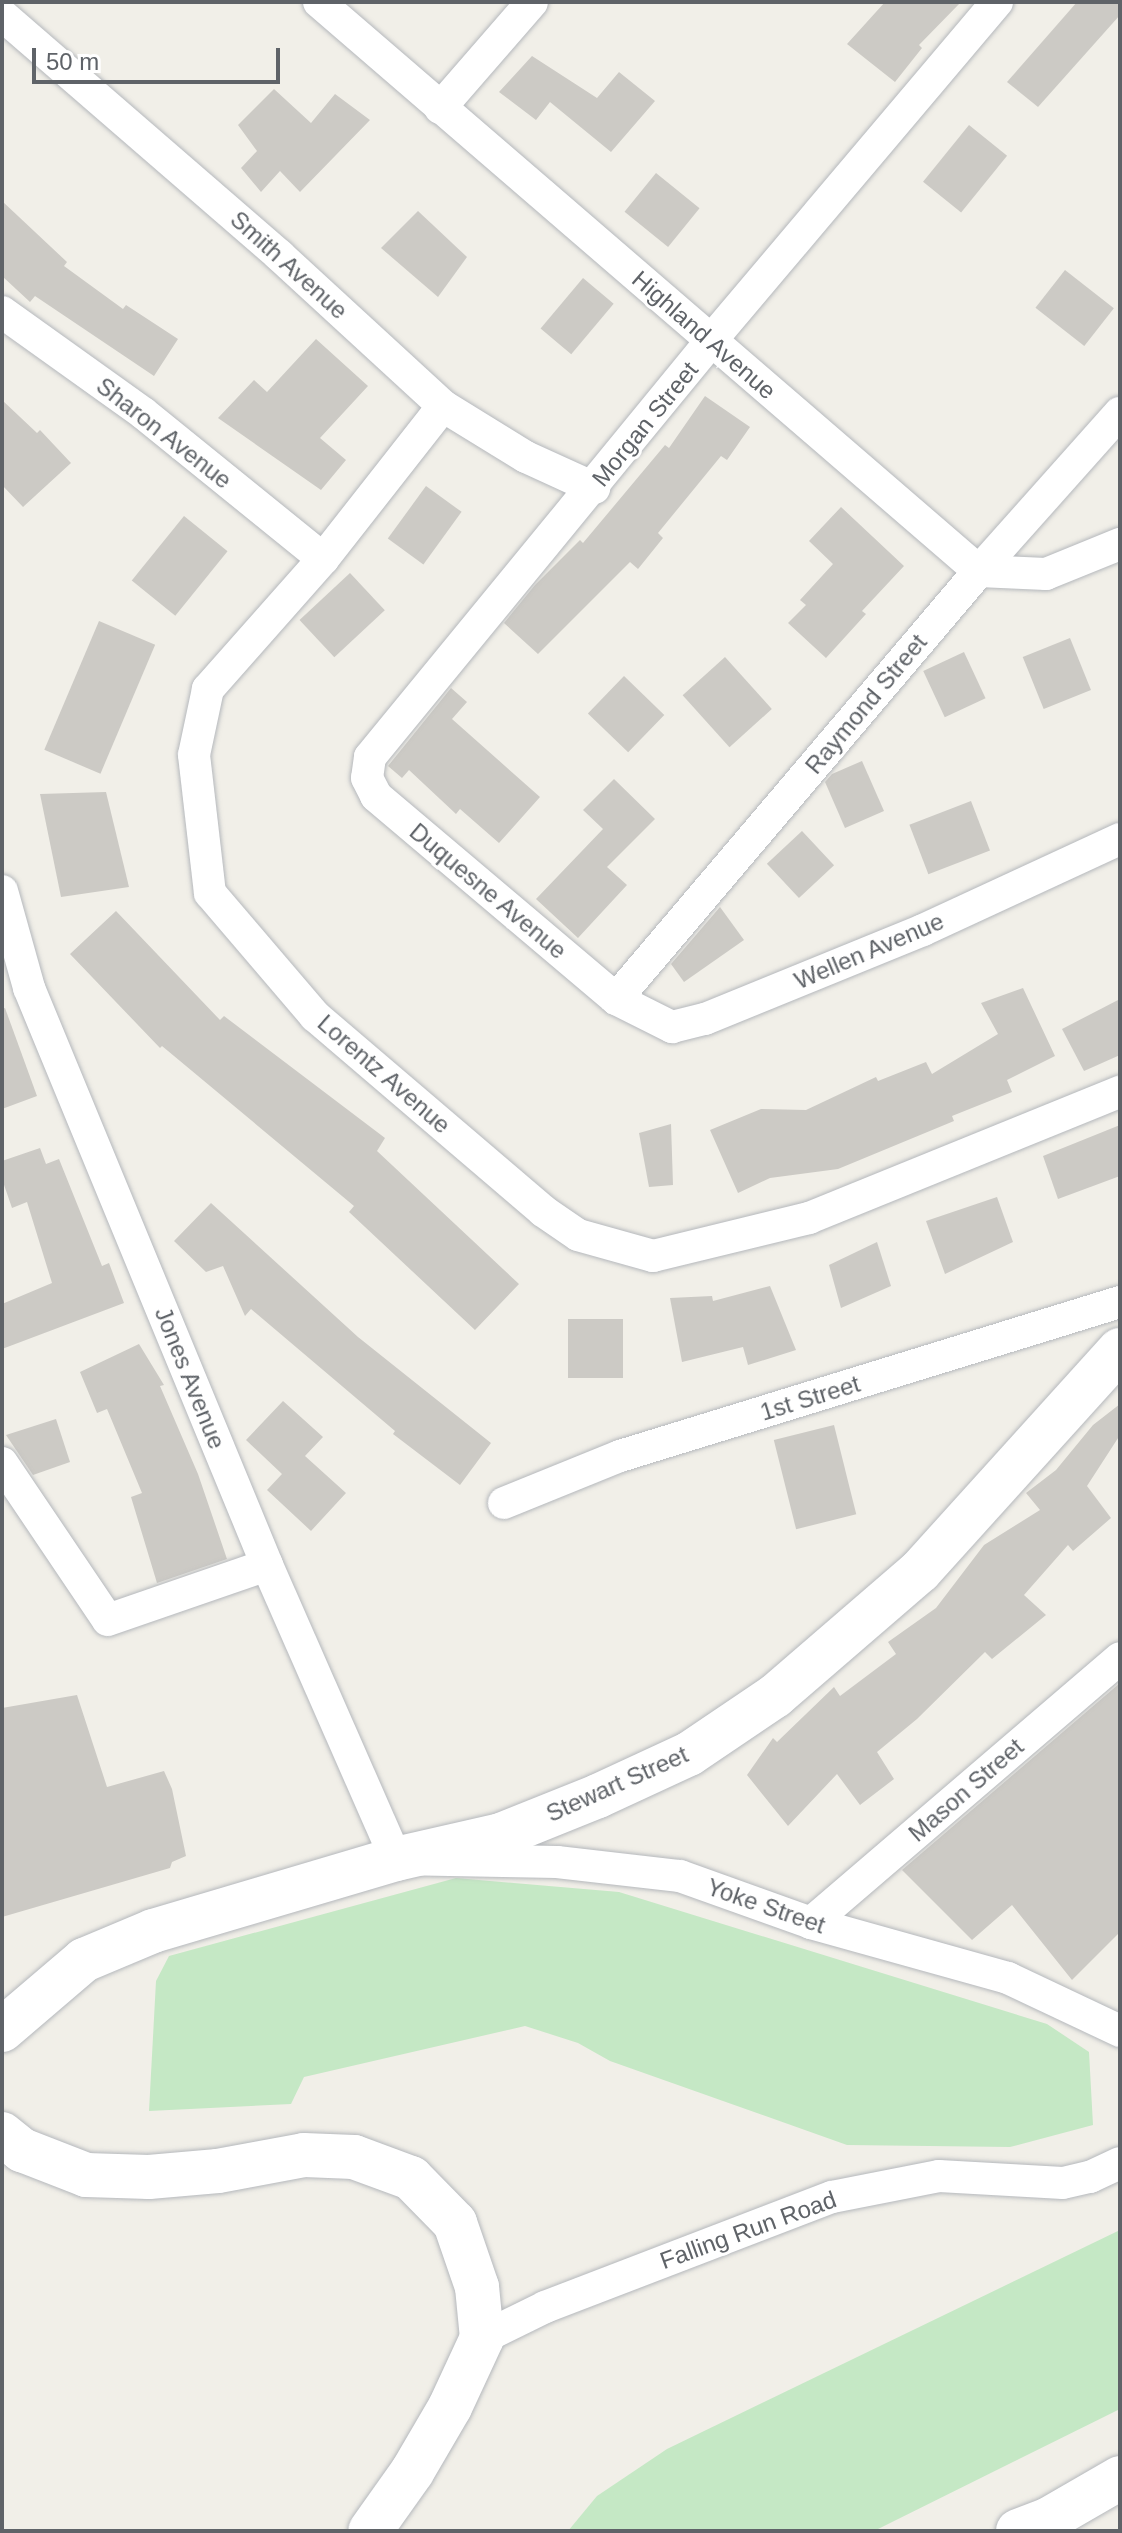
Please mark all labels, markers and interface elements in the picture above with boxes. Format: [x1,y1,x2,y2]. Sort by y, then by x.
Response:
scale bar [36,32,284,82]
text: 50 m [46,48,99,75]
street label: Smith Avenue [224,204,354,326]
street label: Highland Avenue [626,264,782,406]
street label: Morgan Street [586,356,704,492]
street label: Sharon Avenue [90,371,238,495]
street label: Raymond Street [799,628,933,780]
street label: Duquesne Avenue [403,817,573,965]
street label: Wellen Avenue [789,906,949,996]
street label: Lorentz Avenue [311,1008,457,1140]
street label: Jones Avenue [148,1302,232,1454]
street label: 1st Street [757,1369,863,1427]
street label: Mason Street [903,1732,1029,1848]
street label: Stewart Street [542,1740,692,1828]
street label: Yoke Street [703,1872,829,1940]
street label: Falling Run Road [656,2185,840,2275]

